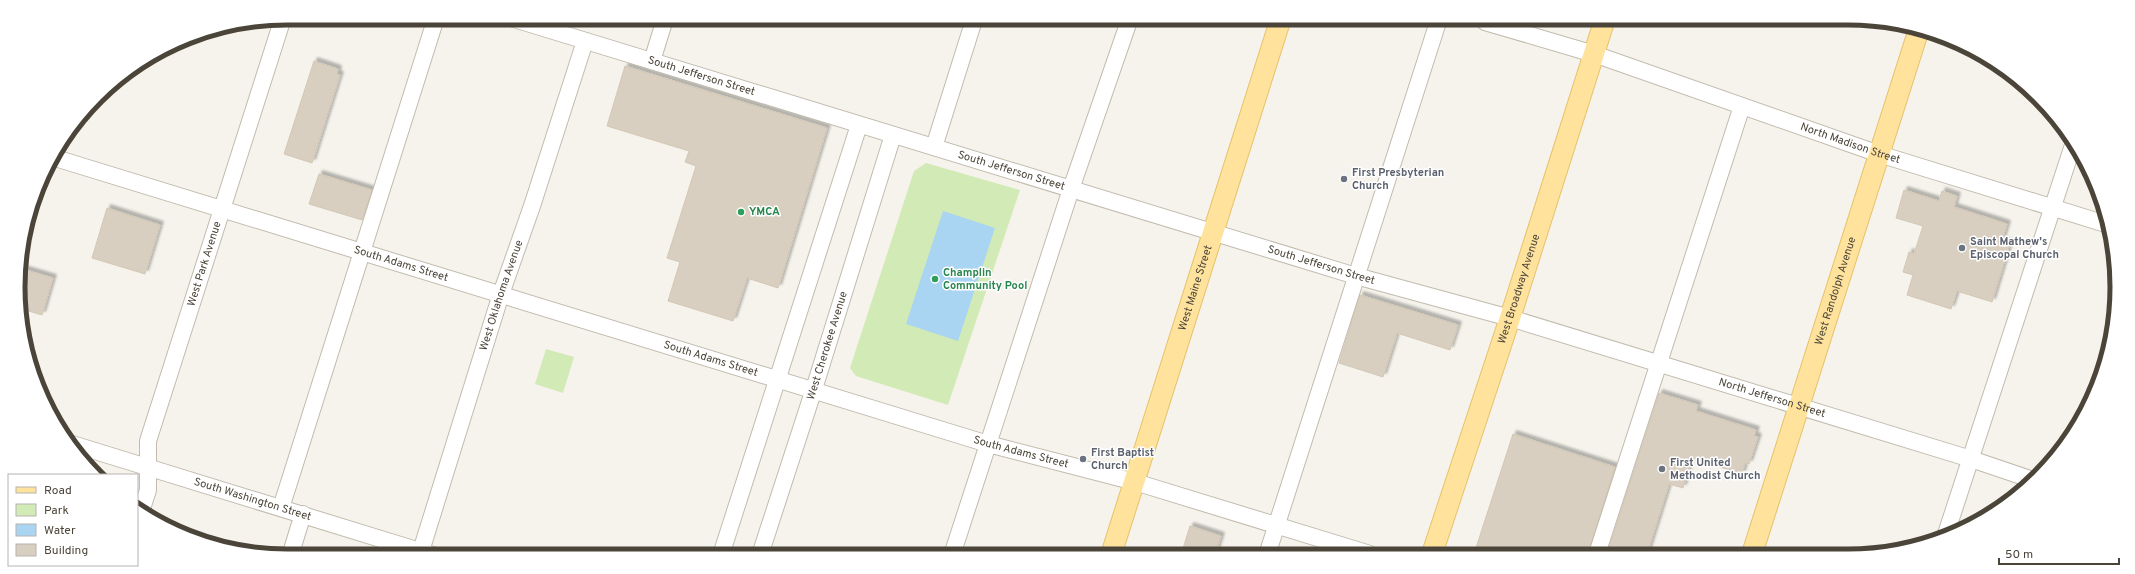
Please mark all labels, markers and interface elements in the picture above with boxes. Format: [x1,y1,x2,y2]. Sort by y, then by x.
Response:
street label: South Jefferson Street [646,53,757,99]
street label: North Madison Street [1798,120,1902,167]
street label: South Jefferson Street [956,148,1067,194]
place label: First Presbyterian Church [1352,166,1444,193]
marker: First Presbyterian Church [1339,174,1349,184]
place label: YMCA [749,205,780,219]
marker: YMCA [736,207,746,217]
street label: West Park Avenue [184,220,225,308]
street label: West Broadway Avenue [1495,232,1543,346]
street label: West Randolph Avenue [1812,235,1859,347]
place label: Saint Mathew's Episcopal Church [1970,235,2059,262]
street label: West Oklahoma Avenue [477,238,526,352]
street label: South Jefferson Street [1266,242,1376,288]
street label: South Adams Street [352,243,450,285]
marker: Saint Mathew's Episcopal Church [1957,243,1967,253]
street label: West Maine Street [1175,244,1216,333]
place label: Champlin Community Pool [943,266,1027,293]
marker: Champlin Community Pool [930,274,940,284]
street label: West Cherokee Avenue [804,290,851,402]
street label: South Adams Street [662,338,760,380]
street label: North Jefferson Street [1717,375,1827,421]
street label: South Adams Street [972,433,1070,472]
place label: First Baptist Church [1091,446,1154,473]
marker: First Baptist Church [1078,454,1088,464]
place label: First United Methodist Church [1670,456,1761,483]
marker: First United Methodist Church [1657,464,1667,474]
legend [8,474,138,566]
street label: South Washington Street [192,475,313,524]
text: Road [44,483,72,499]
text: Park [44,503,69,519]
text: Water [44,523,76,539]
scale bar [1999,540,2119,566]
text: Building [44,543,88,559]
text: 50 m [2005,547,2033,563]

